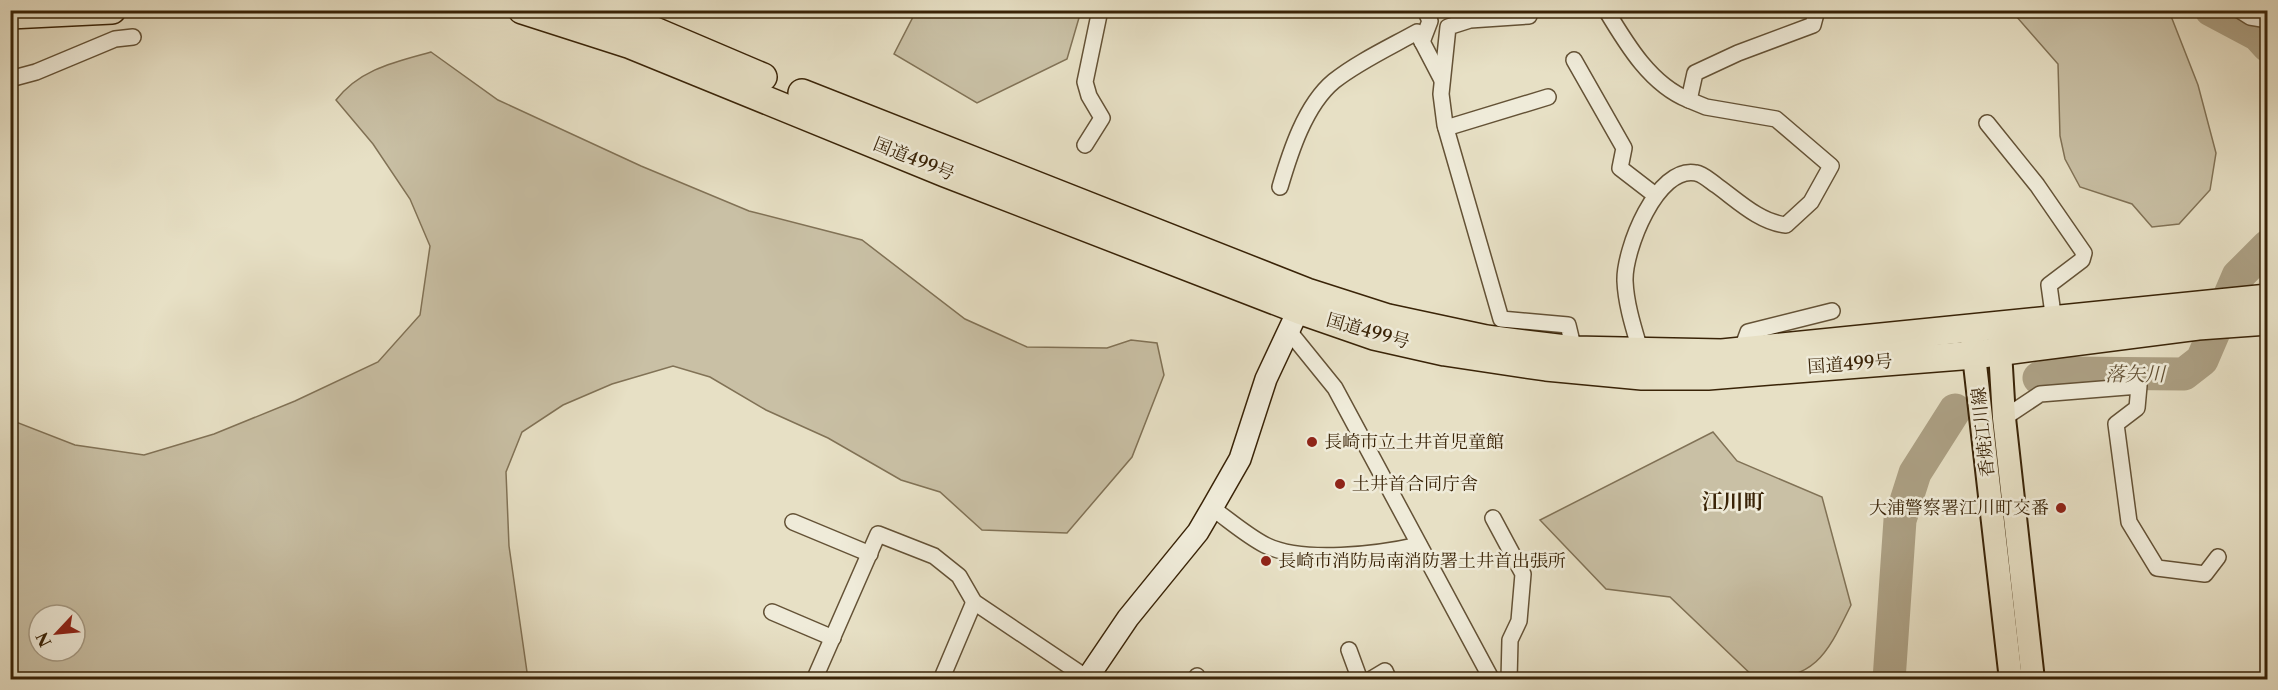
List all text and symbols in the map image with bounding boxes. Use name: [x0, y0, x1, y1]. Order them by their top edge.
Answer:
street label: 国道499号: [870, 133, 958, 185]
street label: 国道499号: [1324, 309, 1412, 353]
street label: 国道499号: [1807, 350, 1893, 378]
water label: 落矢川: [2105, 362, 2167, 386]
street label: 香焼江川線: [1967, 386, 1999, 478]
place label: 長崎市立土井首児童館: [1324, 431, 1504, 453]
marker: 長崎市立土井首児童館: [1305, 435, 1319, 449]
place label: 土井首合同庁舎: [1352, 473, 1478, 495]
marker: 土井首合同庁舎: [1333, 477, 1347, 491]
district label: 江川町: [1702, 489, 1765, 514]
place label: 大浦警察署江川町交番: [1869, 497, 2049, 519]
marker: 大浦警察署江川町交番: [2054, 501, 2068, 515]
place label: 長崎市消防局南消防署土井首出張所: [1278, 550, 1566, 572]
marker: 長崎市消防局南消防署土井首出張所: [1259, 554, 1273, 568]
north arrow: [27, 603, 87, 663]
text: N: [31, 629, 56, 650]

